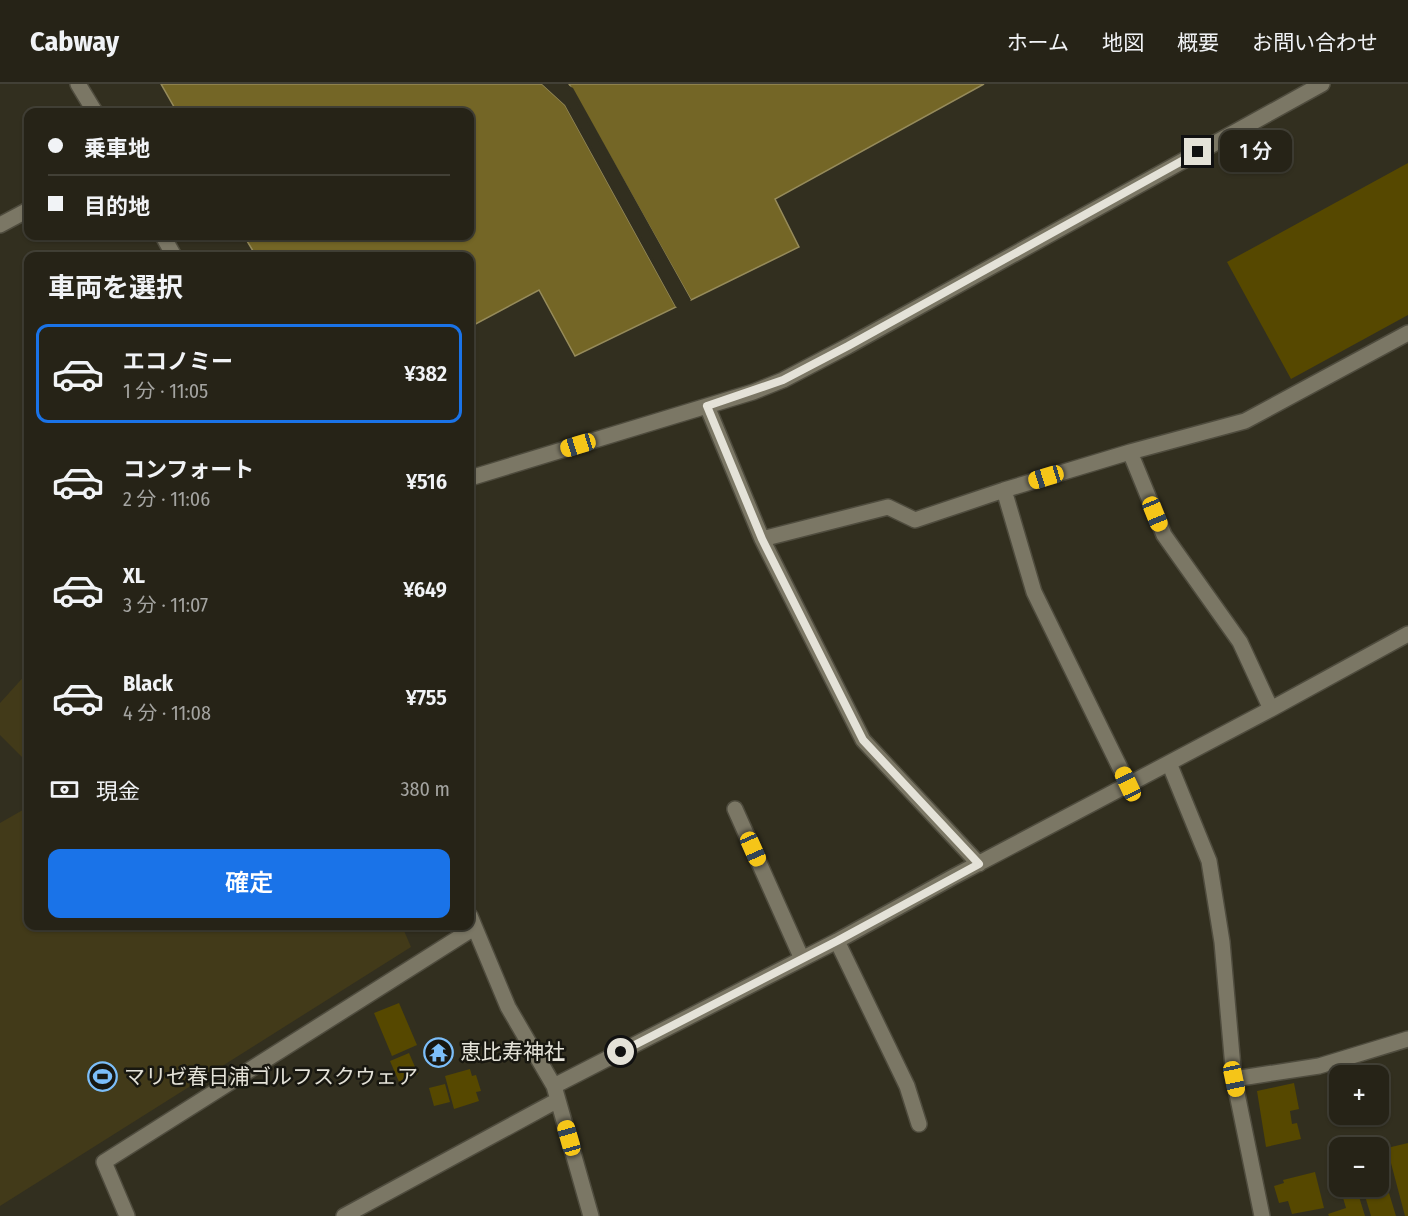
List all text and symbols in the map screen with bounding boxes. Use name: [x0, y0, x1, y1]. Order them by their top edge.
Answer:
text: Cabway: [30, 25, 119, 58]
text: ホーム: [1007, 30, 1069, 56]
text: 地図: [1102, 30, 1144, 56]
text: 概要: [1177, 30, 1219, 56]
text: お問い合わせ: [1252, 30, 1378, 56]
callout: 1 分: [1219, 131, 1291, 173]
text: 乗車地: [84, 135, 150, 162]
route end: [1184, 138, 1211, 165]
text: 1 分: [1240, 139, 1272, 163]
text: 目的地: [84, 193, 150, 220]
text: 車両を選択: [48, 272, 183, 304]
icon: car: [51, 347, 105, 401]
text: エコノミー: [123, 348, 233, 375]
text: ¥382: [404, 360, 447, 387]
text: 1 分 · 11:05: [123, 379, 208, 403]
car: [558, 431, 598, 459]
icon: car: [51, 455, 105, 509]
text: コンフォート: [123, 456, 254, 483]
car: [1026, 463, 1066, 491]
text: ¥516: [406, 468, 447, 495]
text: 2 分 · 11:06: [123, 487, 210, 511]
car: [1140, 494, 1170, 534]
text: XL: [123, 562, 145, 589]
icon: car: [51, 563, 105, 617]
text: ¥649: [403, 576, 447, 603]
text: 3 分 · 11:07: [123, 593, 208, 617]
text: Black: [123, 670, 173, 697]
icon: car: [51, 671, 105, 725]
text: ¥755: [406, 684, 447, 711]
text: 4 分 · 11:08: [123, 701, 211, 725]
car: [1112, 764, 1144, 804]
icon: cash: [48, 773, 81, 806]
text: 380 m: [400, 777, 450, 801]
text: 現金: [96, 778, 140, 805]
car: [737, 829, 769, 869]
button: 確定: [48, 849, 450, 918]
temple icon: 恵比寿神社: [423, 1036, 455, 1068]
route start: [607, 1038, 634, 1065]
place label: 恵比寿神社: [460, 1039, 565, 1065]
car: [1221, 1060, 1247, 1098]
sports icon: マリゼ春日浦ゴルフスクウェア: [87, 1061, 119, 1093]
place label: マリゼ春日浦ゴルフスクウェア: [124, 1064, 418, 1090]
map controls: [1329, 1065, 1389, 1197]
button: +: [1329, 1065, 1389, 1125]
car: [555, 1118, 583, 1158]
button: −: [1329, 1137, 1389, 1197]

